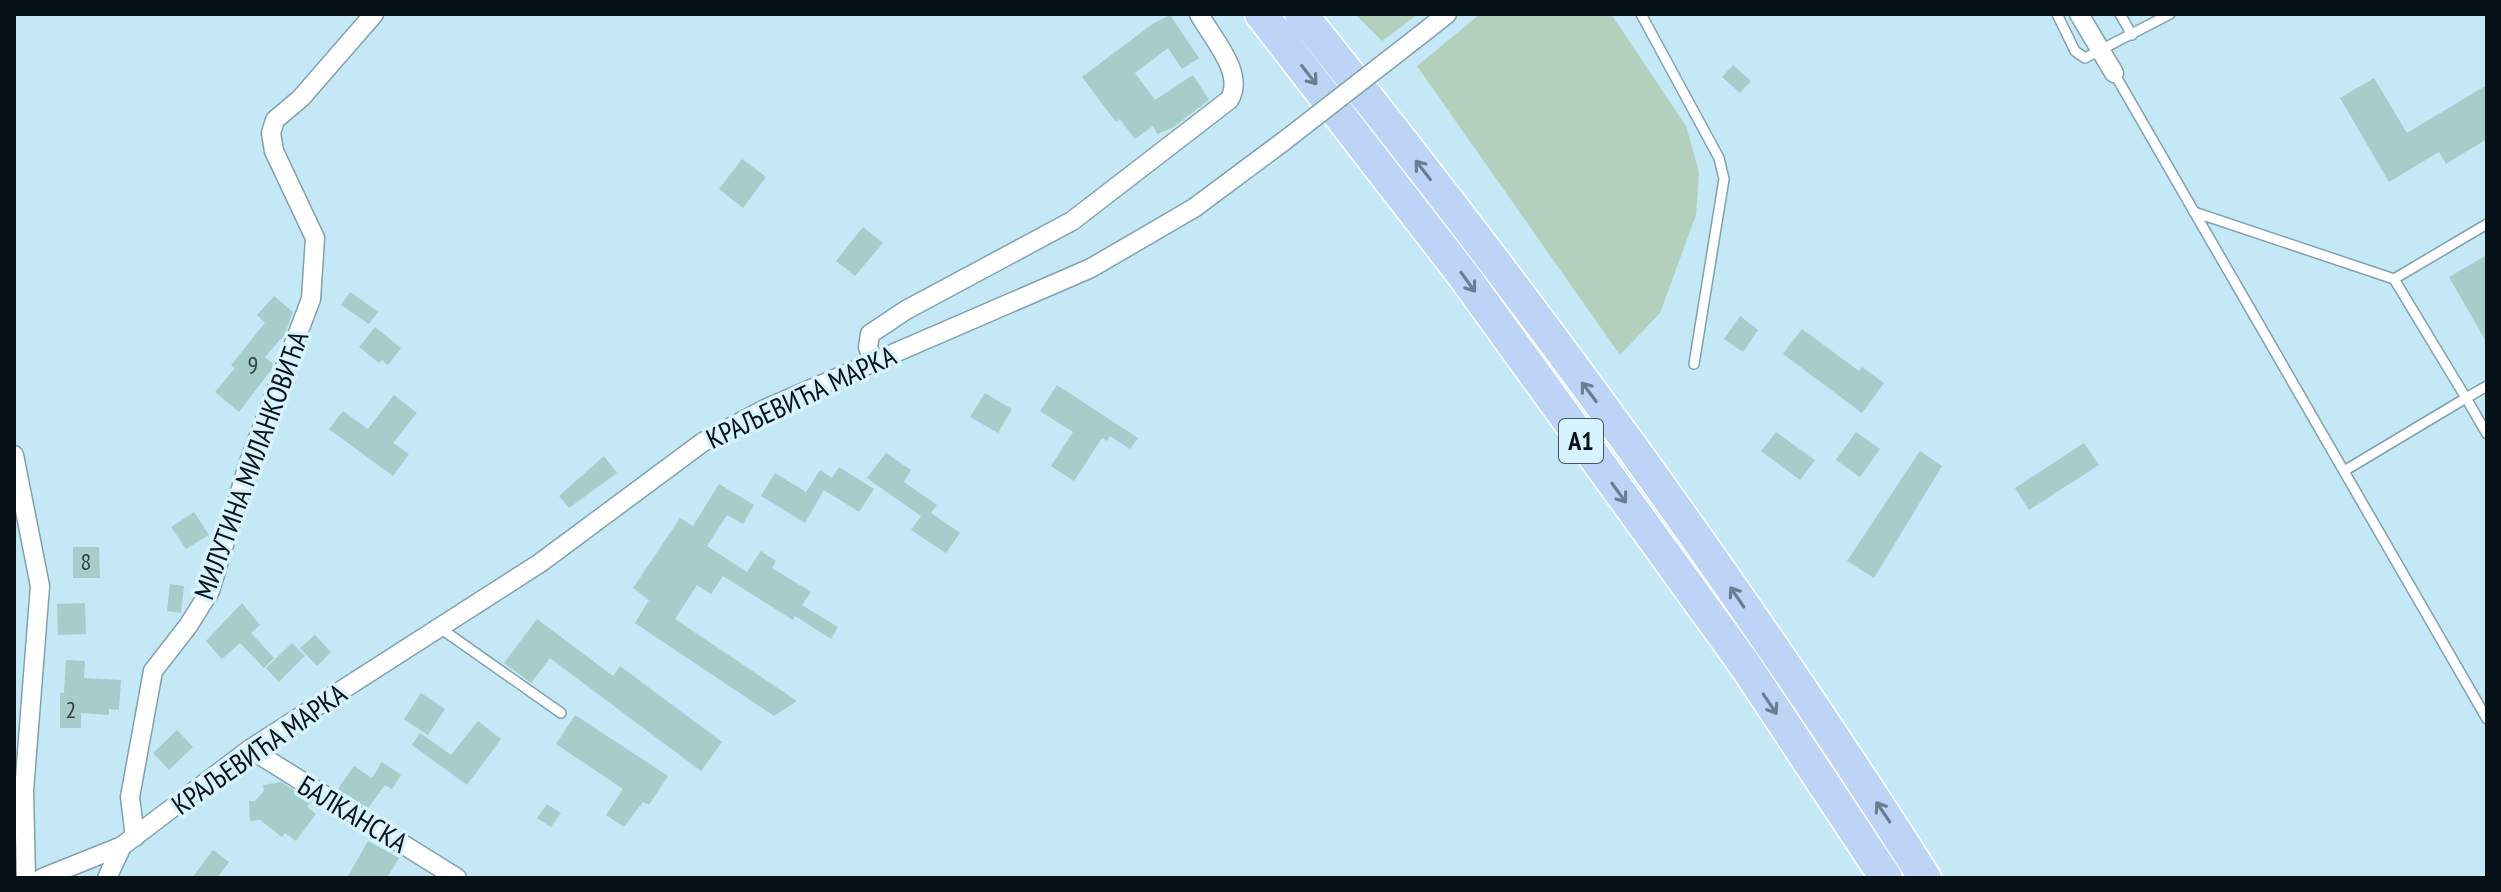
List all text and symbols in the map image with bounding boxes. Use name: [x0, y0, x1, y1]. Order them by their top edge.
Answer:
one-way arrow: [1301, 64, 1318, 85]
one-way arrow: [1414, 160, 1431, 182]
one-way arrow: [1459, 270, 1476, 292]
street label: МИЛУТИНА МИЛАНКОВИЋА: [185, 325, 317, 604]
street label: КРАЉЕВИЋА МАРКА: [700, 336, 902, 457]
house number: 9: [248, 349, 258, 380]
one-way arrow: [1580, 382, 1597, 403]
road number: A1: [1559, 419, 1603, 463]
one-way arrow: [1610, 482, 1627, 503]
house number: 8: [81, 546, 91, 577]
one-way arrow: [1729, 586, 1745, 609]
street label: КРАЉЕВИЋА МАРКА: [164, 674, 354, 823]
one-way arrow: [1762, 693, 1779, 715]
house number: 2: [66, 694, 76, 725]
street label: БАЛКАНСКА: [292, 766, 416, 861]
one-way arrow: [1875, 802, 1891, 824]

